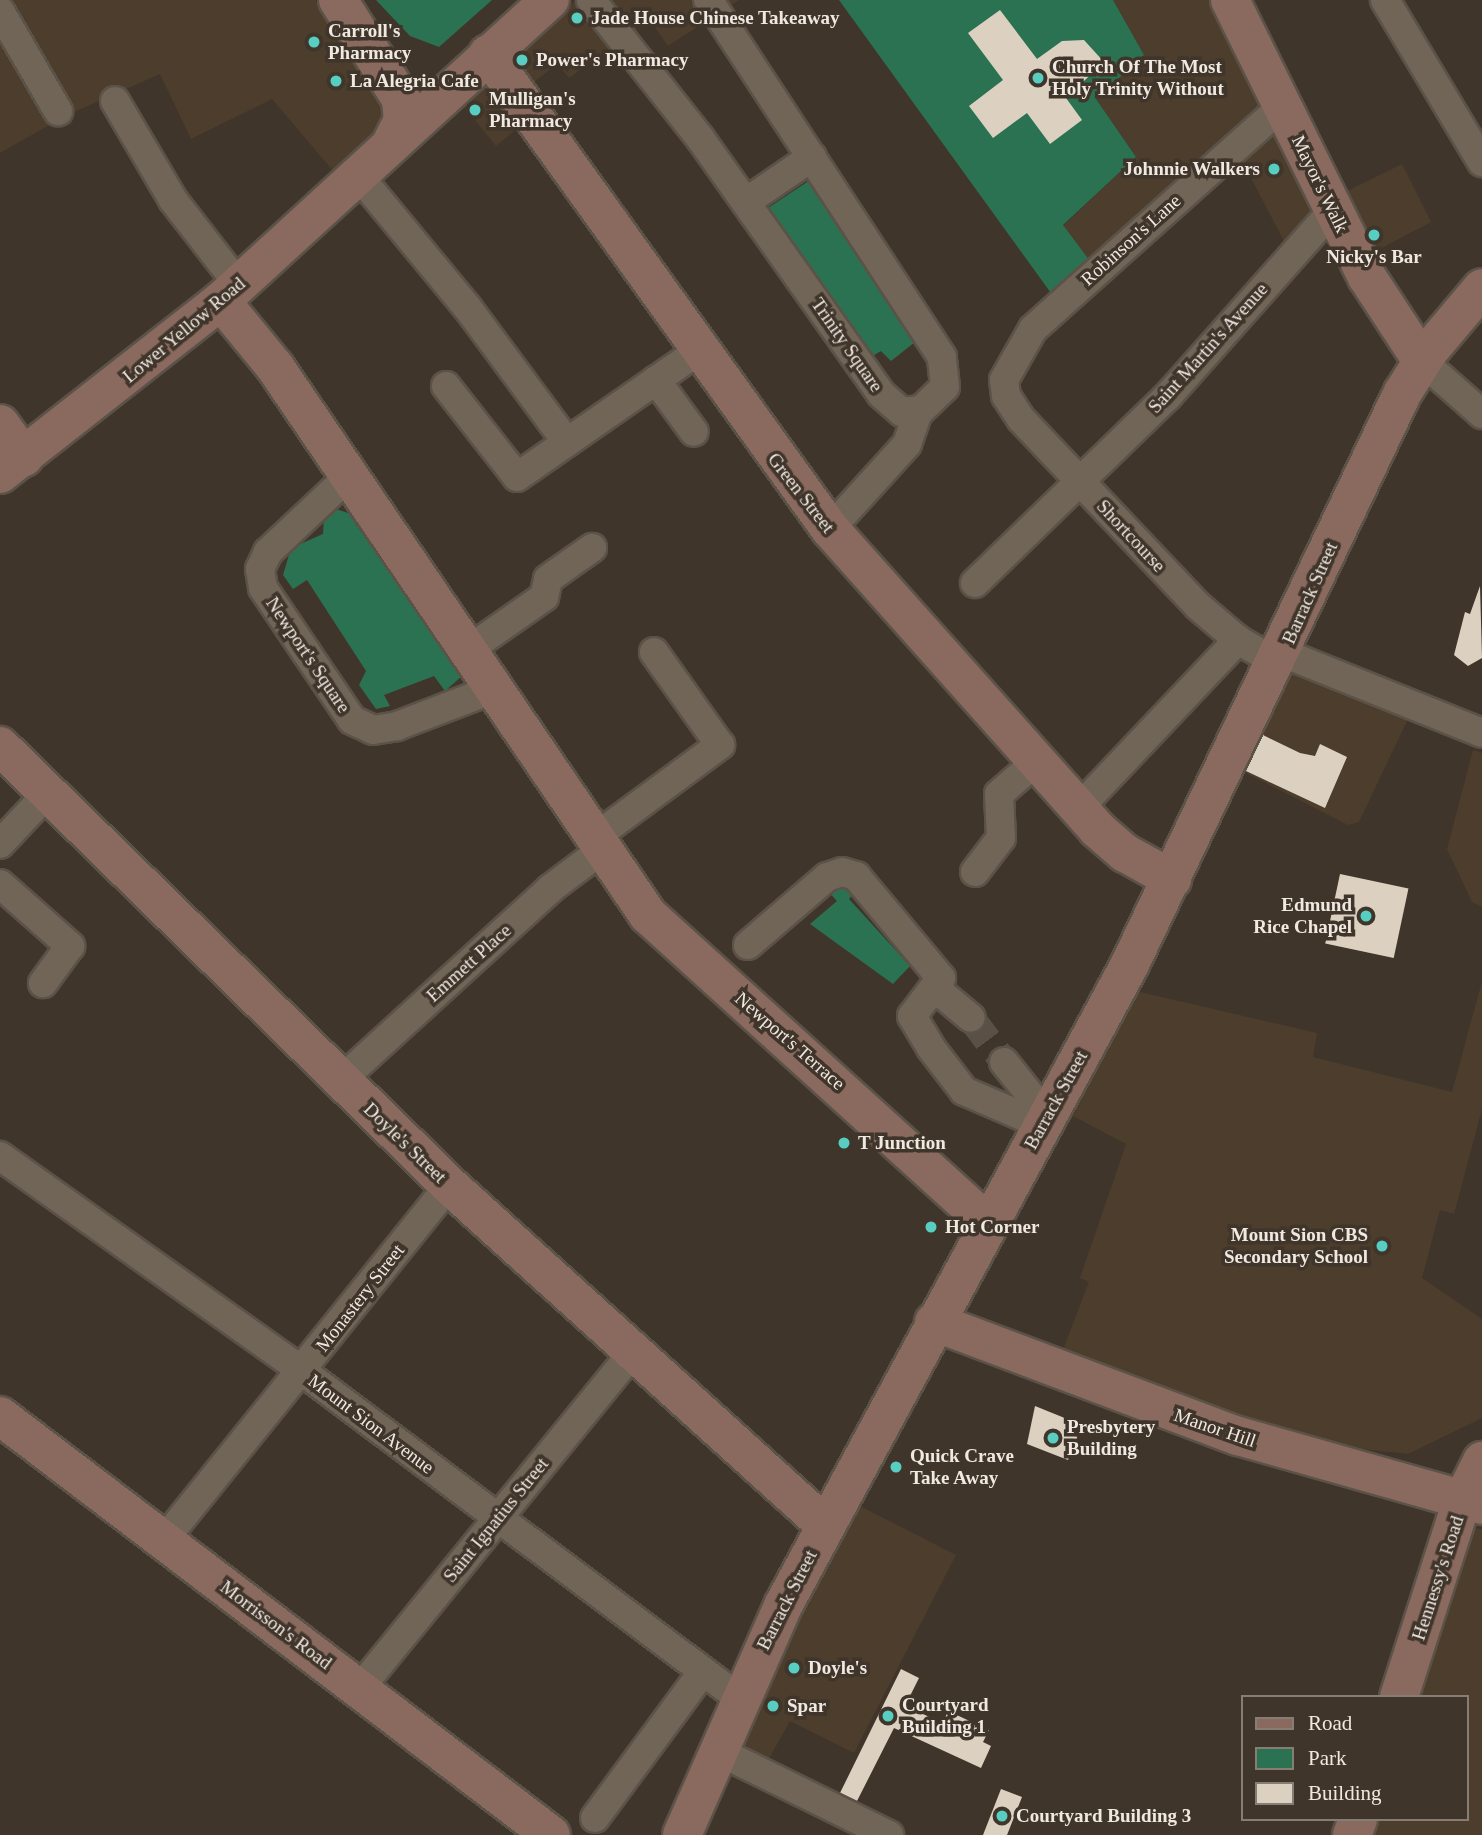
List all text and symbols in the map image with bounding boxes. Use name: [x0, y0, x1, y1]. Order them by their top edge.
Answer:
place label: Jade House Chinese Takeaway: [591, 7, 840, 29]
marker: Jade House Chinese Takeaway: [569, 10, 585, 26]
place label: Carroll's Pharmacy: [328, 20, 411, 64]
marker: Carroll's Pharmacy: [306, 34, 322, 50]
place label: Power's Pharmacy: [536, 49, 688, 71]
marker: Power's Pharmacy: [514, 52, 530, 68]
place label: Church Of The Most Holy Trinity Without: [1052, 56, 1224, 100]
place label: La Alegria Cafe: [350, 70, 480, 92]
marker: Church Of The Most Holy Trinity Without: [1030, 70, 1046, 86]
marker: La Alegria Cafe: [328, 73, 344, 89]
place label: Mulligan's Pharmacy: [489, 88, 576, 132]
marker: Mulligan's Pharmacy: [467, 102, 483, 118]
street label: Mayor's Walk: [1287, 131, 1353, 237]
place label: Johnnie Walkers: [1123, 158, 1260, 180]
marker: Johnnie Walkers: [1266, 161, 1282, 177]
street label: Robinson's Lane: [1076, 189, 1186, 291]
marker: Nicky's Bar: [1366, 227, 1382, 243]
place label: Nicky's Bar: [1326, 246, 1422, 268]
street label: Lower Yellow Road: [118, 272, 250, 388]
street label: Saint Martin's Avenue: [1143, 278, 1273, 418]
street label: Trinity Square: [806, 294, 888, 396]
street label: Green Street: [763, 448, 839, 538]
street label: Shortcourse: [1092, 495, 1170, 577]
street label: Barrack Street: [1277, 538, 1343, 648]
street label: Newport's Square: [261, 593, 355, 717]
place label: Edmund Rice Chapel: [1253, 894, 1352, 938]
marker: Edmund Rice Chapel: [1358, 908, 1374, 924]
street label: Emmett Place: [422, 919, 516, 1007]
street label: Newport's Terrace: [730, 987, 850, 1095]
street label: Barrack Street: [1020, 1047, 1092, 1153]
street label: Doyle's Street: [359, 1098, 451, 1188]
place label: T Junction: [858, 1132, 946, 1154]
marker: T Junction: [836, 1135, 852, 1151]
place label: Hot Corner: [945, 1216, 1039, 1238]
marker: Hot Corner: [923, 1219, 939, 1235]
place label: Mount Sion CBS Secondary School: [1224, 1224, 1368, 1268]
marker: Mount Sion CBS Secondary School: [1374, 1238, 1390, 1254]
street label: Monastery Street: [311, 1240, 409, 1356]
street label: Mount Sion Avenue: [303, 1369, 439, 1479]
street label: Manor Hill: [1171, 1403, 1259, 1453]
place label: Presbytery Building: [1067, 1416, 1155, 1460]
marker: Presbytery Building: [1045, 1430, 1061, 1446]
place label: Quick Crave Take Away: [910, 1445, 1014, 1489]
street label: Saint Ignatius Street: [439, 1453, 553, 1587]
marker: Quick Crave Take Away: [888, 1459, 904, 1475]
street label: Hennessy's Road: [1407, 1513, 1469, 1643]
street label: Barrack Street: [752, 1546, 822, 1654]
street label: Morrisson's Road: [216, 1576, 336, 1674]
place label: Doyle's: [808, 1657, 867, 1679]
marker: Doyle's: [786, 1660, 802, 1676]
place label: Courtyard Building 1: [902, 1694, 989, 1738]
place label: Spar: [787, 1695, 826, 1717]
legend: [1240, 1695, 1468, 1821]
marker: Spar: [765, 1698, 781, 1714]
marker: Courtyard Building 1: [880, 1708, 896, 1724]
text: Road: [1308, 1711, 1352, 1735]
text: Park: [1308, 1746, 1347, 1770]
text: Building: [1308, 1781, 1382, 1805]
place label: Courtyard Building 3: [1016, 1805, 1191, 1827]
marker: Courtyard Building 3: [994, 1808, 1010, 1824]

